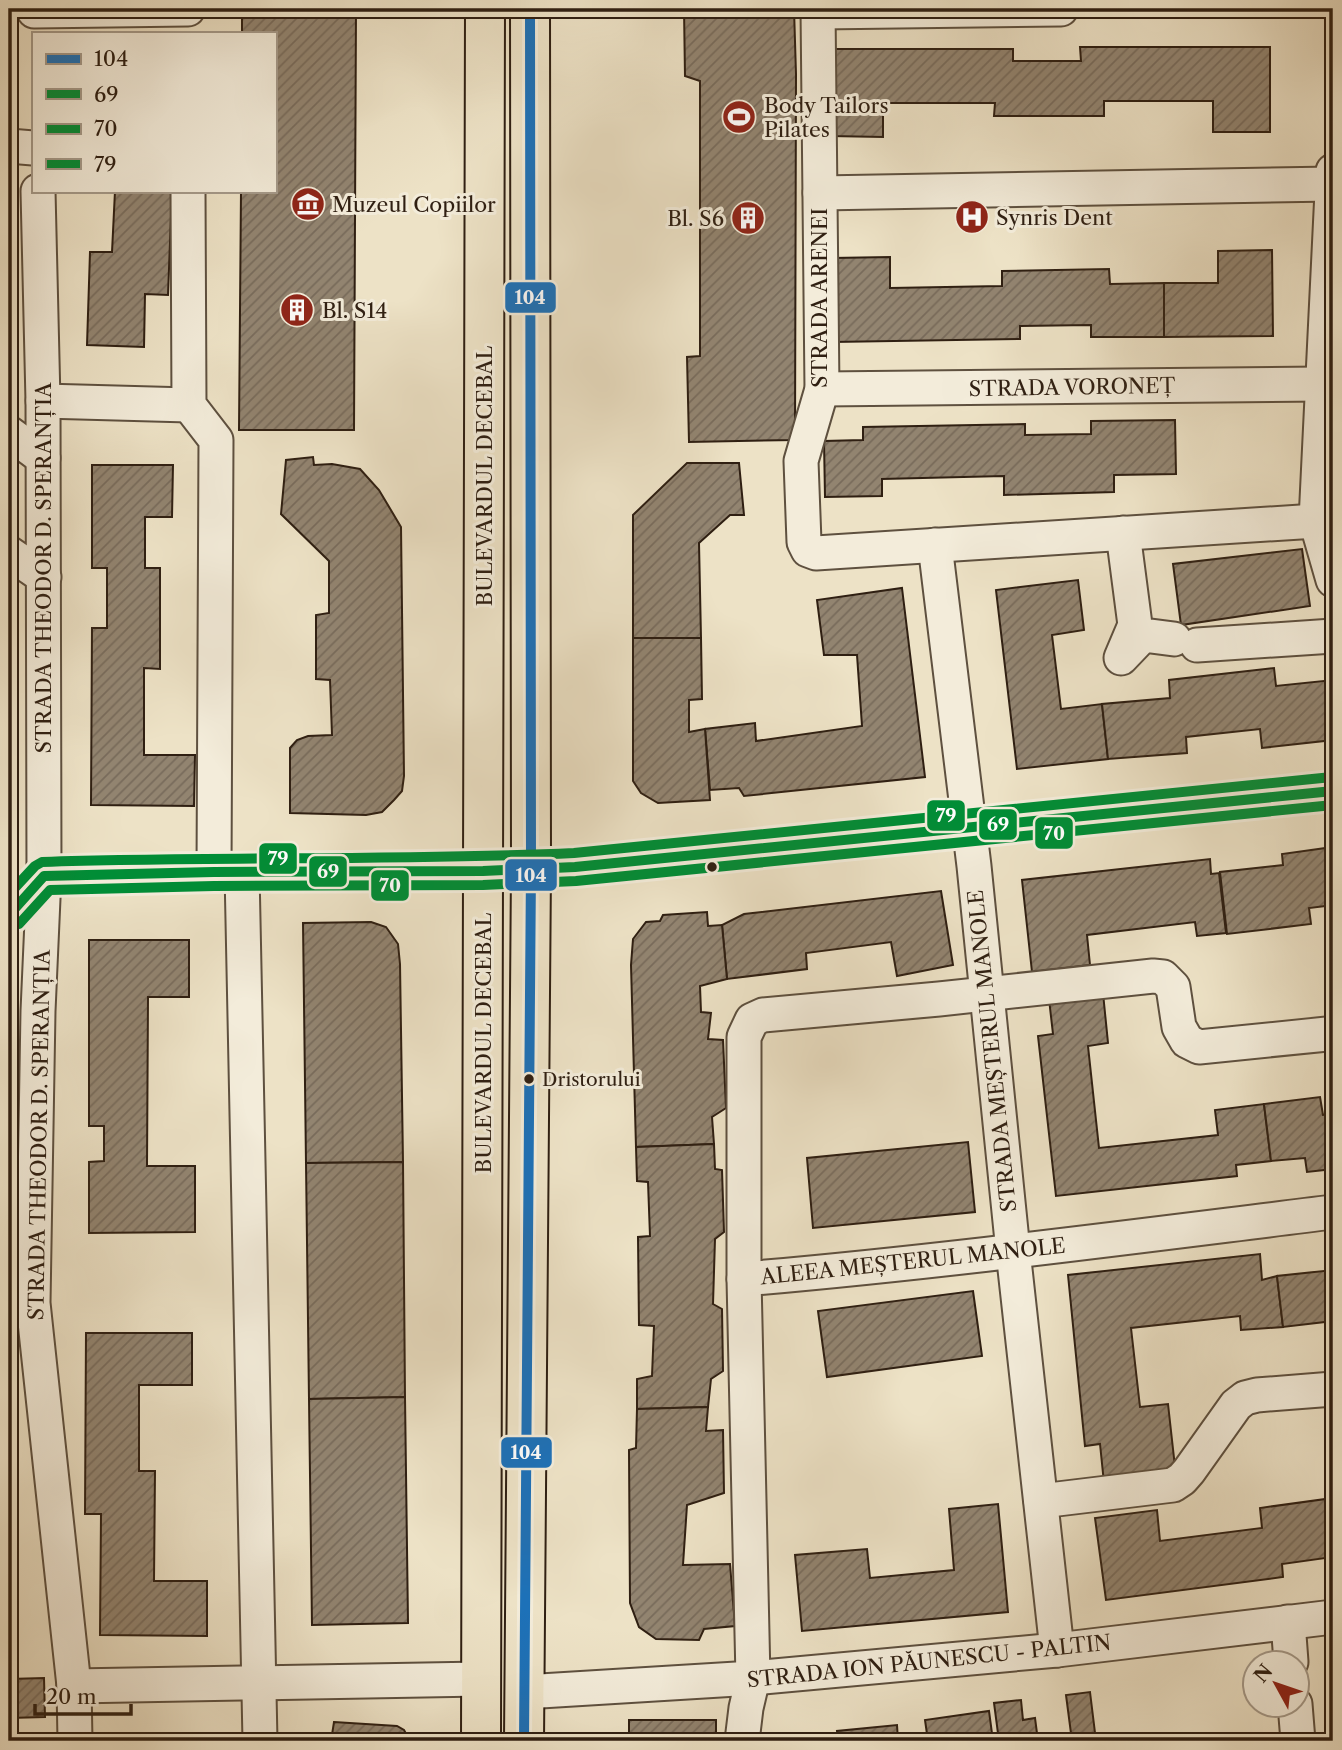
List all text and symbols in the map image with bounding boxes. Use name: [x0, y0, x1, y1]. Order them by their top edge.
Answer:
legend: [32, 32, 276, 192]
text: 104: [94, 46, 128, 71]
text: 69: [94, 82, 119, 107]
place label: Body Tailors Pilates: [764, 93, 889, 142]
sports icon: Body Tailors Pilates: [720, 98, 758, 136]
text: 70: [94, 116, 118, 141]
text: 79: [94, 152, 117, 177]
museum icon: Muzeul Copiilor: [289, 185, 327, 223]
place label: Muzeul Copiilor: [332, 192, 496, 217]
hospital icon: Synris Dent: [953, 198, 991, 236]
building icon: Bl. S6: [729, 199, 767, 237]
place label: Synris Dent: [996, 205, 1113, 230]
place label: Bl. S6: [667, 206, 724, 231]
street label: STRADA ARENEI: [807, 208, 832, 388]
line badge: 104: [504, 281, 557, 314]
text: 104: [514, 286, 546, 309]
building icon: Bl. S14: [278, 291, 316, 329]
place label: Bl. S14: [322, 298, 387, 323]
street label: BULEVARDUL DECEBAL: [472, 345, 497, 606]
street label: STRADA VORONEȚ: [968, 373, 1176, 402]
street label: STRADA THEODOR D. SPERANȚIA: [31, 382, 57, 754]
line badge: 79: [926, 799, 966, 832]
text: 79: [935, 804, 957, 827]
line badge: 69: [978, 808, 1018, 841]
text: 69: [987, 813, 1009, 836]
line badge: 70: [1034, 816, 1074, 850]
text: 70: [1043, 822, 1065, 845]
line badge: 79: [258, 842, 298, 875]
text: 79: [267, 847, 289, 870]
line badge: 69: [308, 855, 348, 888]
line badge: 104: [504, 858, 558, 892]
text: 69: [317, 860, 339, 883]
unlabelled marker: [705, 860, 719, 874]
text: 104: [515, 864, 547, 887]
line badge: 70: [370, 869, 410, 902]
text: 70: [379, 874, 401, 897]
street label: STRADA MEȘTERUL MANOLE: [963, 889, 1021, 1213]
street label: BULEVARDUL DECEBAL: [471, 912, 496, 1173]
street label: STRADA THEODOR D. SPERANȚIA: [23, 949, 56, 1321]
place label: Dristorului: [542, 1068, 641, 1091]
marker: Dristorului: [522, 1072, 536, 1086]
street label: ALEEA MEȘTERUL MANOLE: [758, 1233, 1067, 1290]
line badge: 104: [500, 1436, 553, 1469]
text: 104: [510, 1441, 542, 1464]
street label: STRADA ION PĂUNESCU - PALTIN: [746, 1629, 1112, 1693]
north arrow: [1240, 1648, 1310, 1718]
text: N: [1249, 1660, 1277, 1687]
scale bar: [35, 1673, 131, 1717]
text: 20 m: [46, 1684, 97, 1709]

